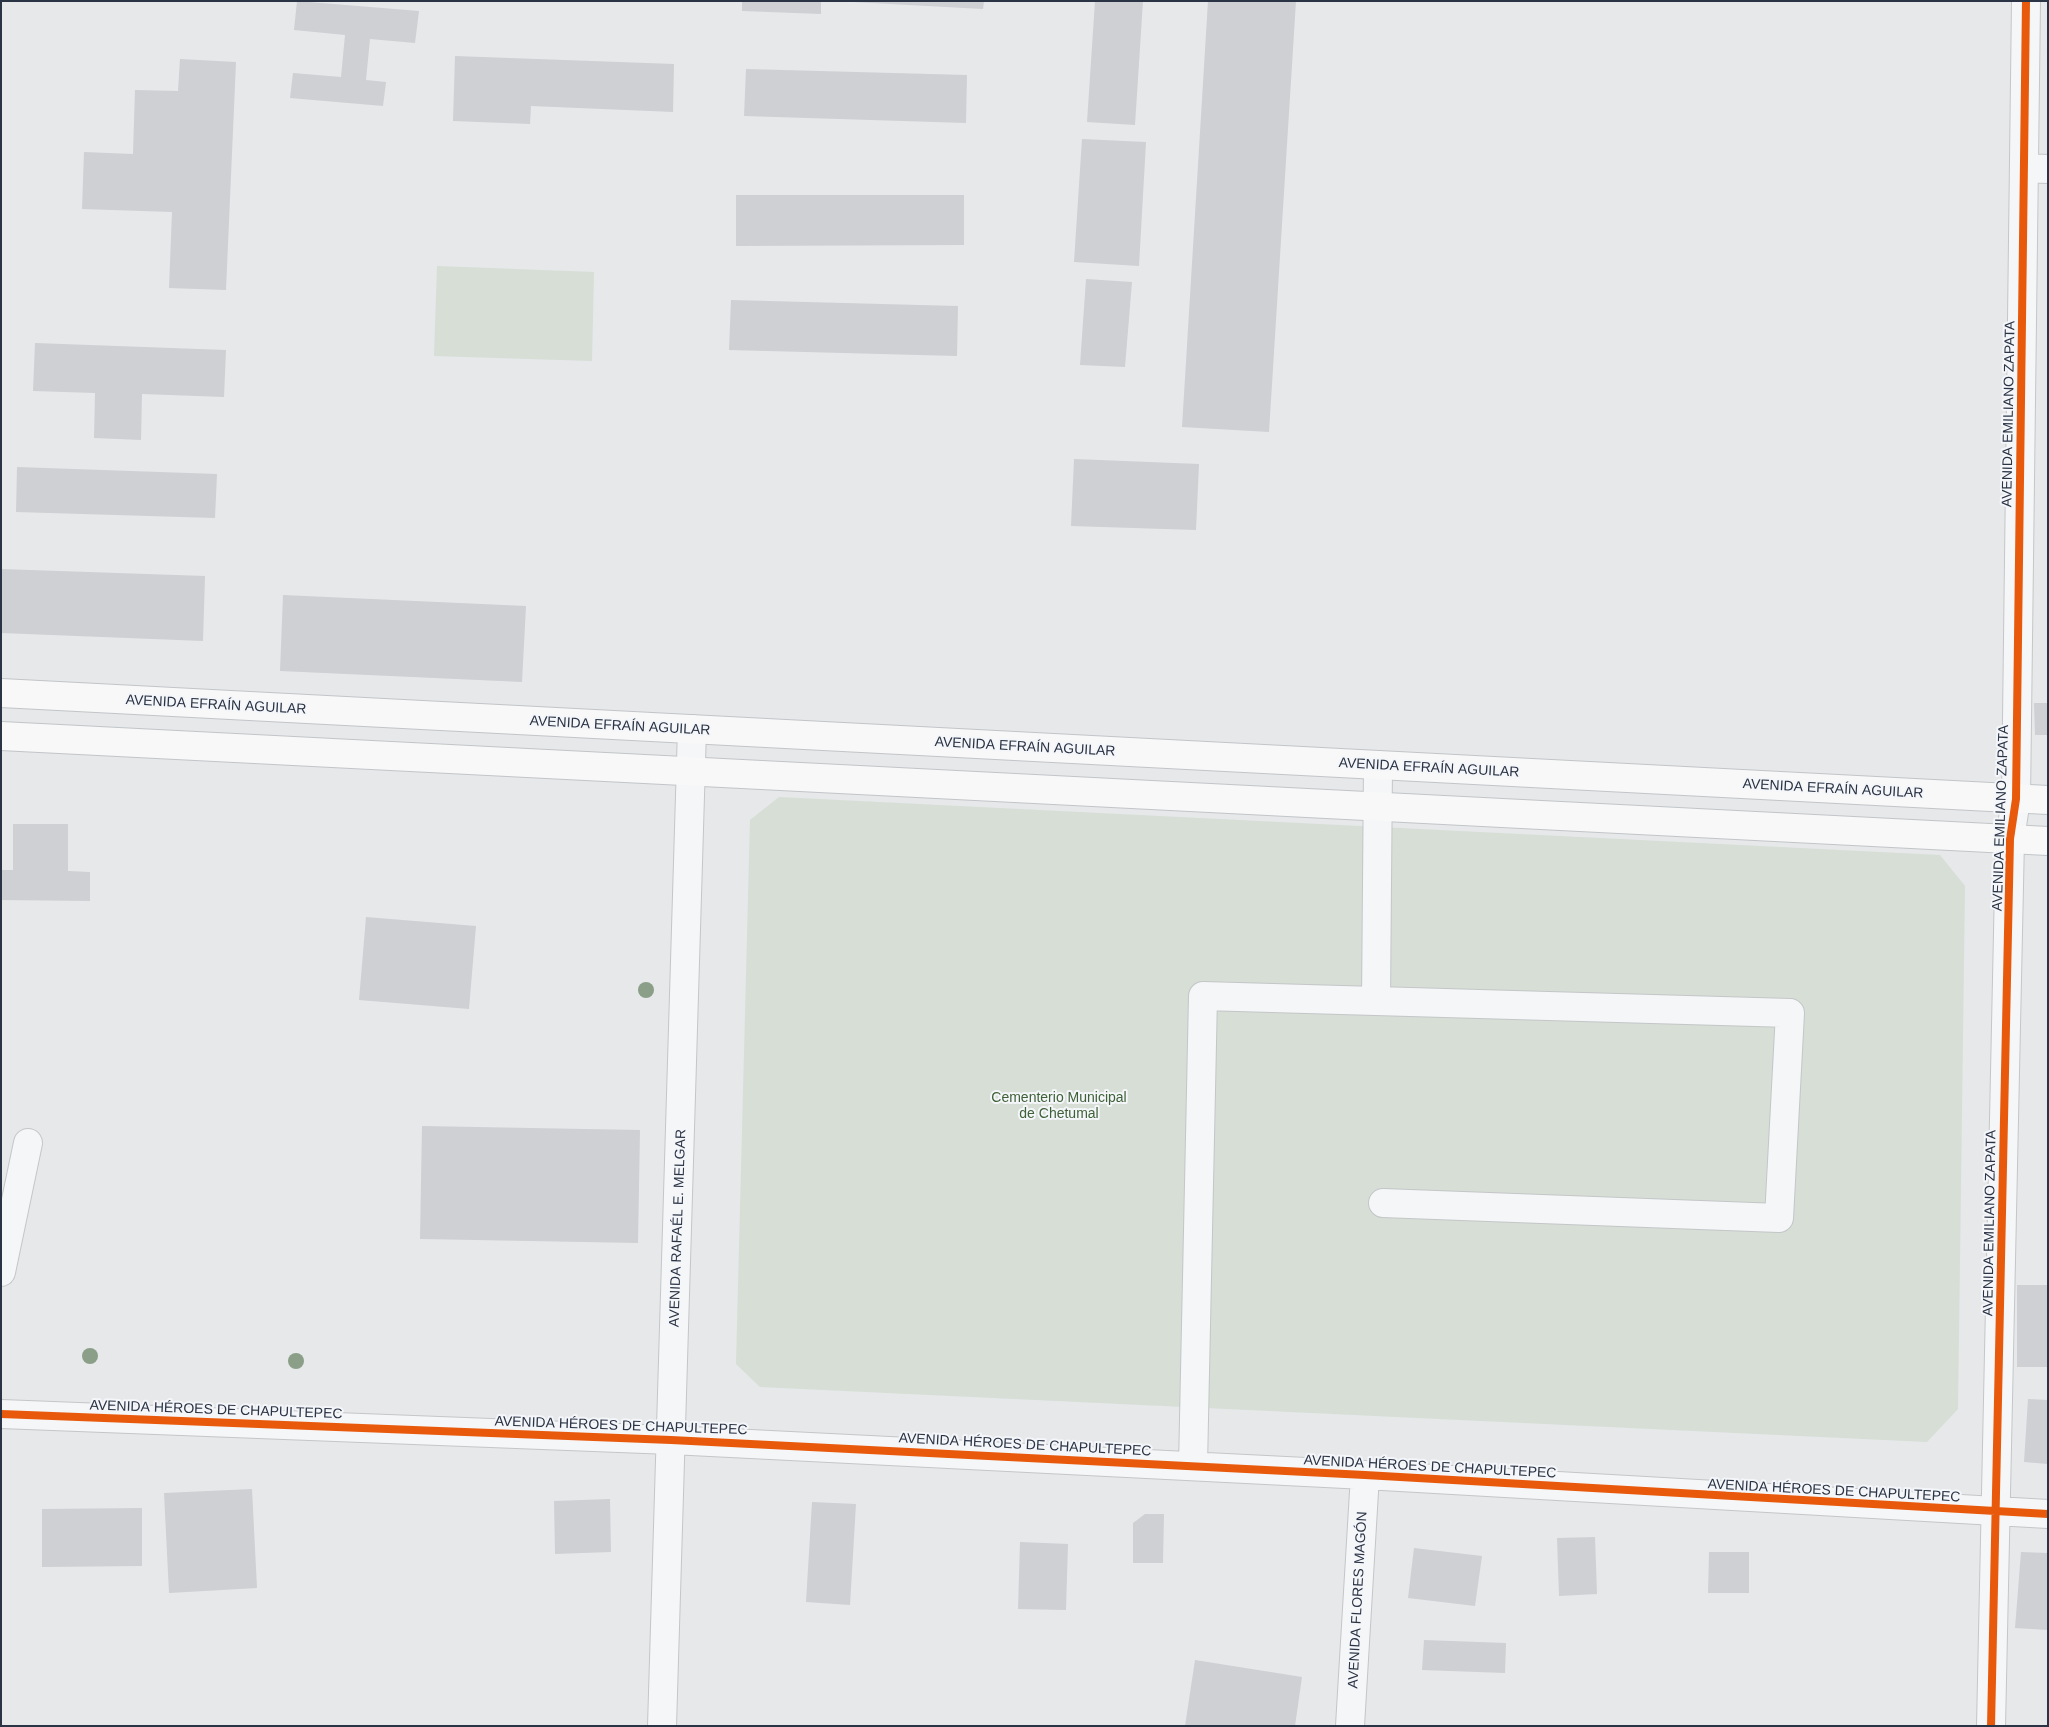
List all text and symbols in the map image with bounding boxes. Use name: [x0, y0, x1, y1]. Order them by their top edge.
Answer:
street label: AVENIDA EMILIANO ZAPATA: [1999, 321, 2019, 507]
street label: AVENIDA EFRAÍN AGUILAR: [125, 692, 307, 718]
street label: AVENIDA EFRAÍN AGUILAR: [529, 713, 711, 739]
street label: AVENIDA EMILIANO ZAPATA: [1989, 725, 2013, 911]
street label: AVENIDA EFRAÍN AGUILAR: [934, 734, 1116, 760]
street label: AVENIDA EFRAÍN AGUILAR: [1338, 755, 1520, 781]
street label: AVENIDA EFRAÍN AGUILAR: [1742, 776, 1924, 802]
park label: Cementerio Municipal de Chetumal: [991, 1090, 1127, 1122]
street label: AVENIDA RAFAÉL E. MELGAR: [666, 1129, 690, 1327]
street label: AVENIDA EMILIANO ZAPATA: [1980, 1130, 2000, 1316]
street label: AVENIDA HÉROES DE CHAPULTEPEC: [89, 1397, 343, 1423]
street label: AVENIDA HÉROES DE CHAPULTEPEC: [494, 1413, 748, 1439]
street label: AVENIDA HÉROES DE CHAPULTEPEC: [898, 1430, 1152, 1460]
street label: AVENIDA HÉROES DE CHAPULTEPEC: [1303, 1452, 1557, 1482]
street label: AVENIDA HÉROES DE CHAPULTEPEC: [1707, 1476, 1961, 1506]
street label: AVENIDA FLORES MAGÓN: [1345, 1511, 1371, 1689]

